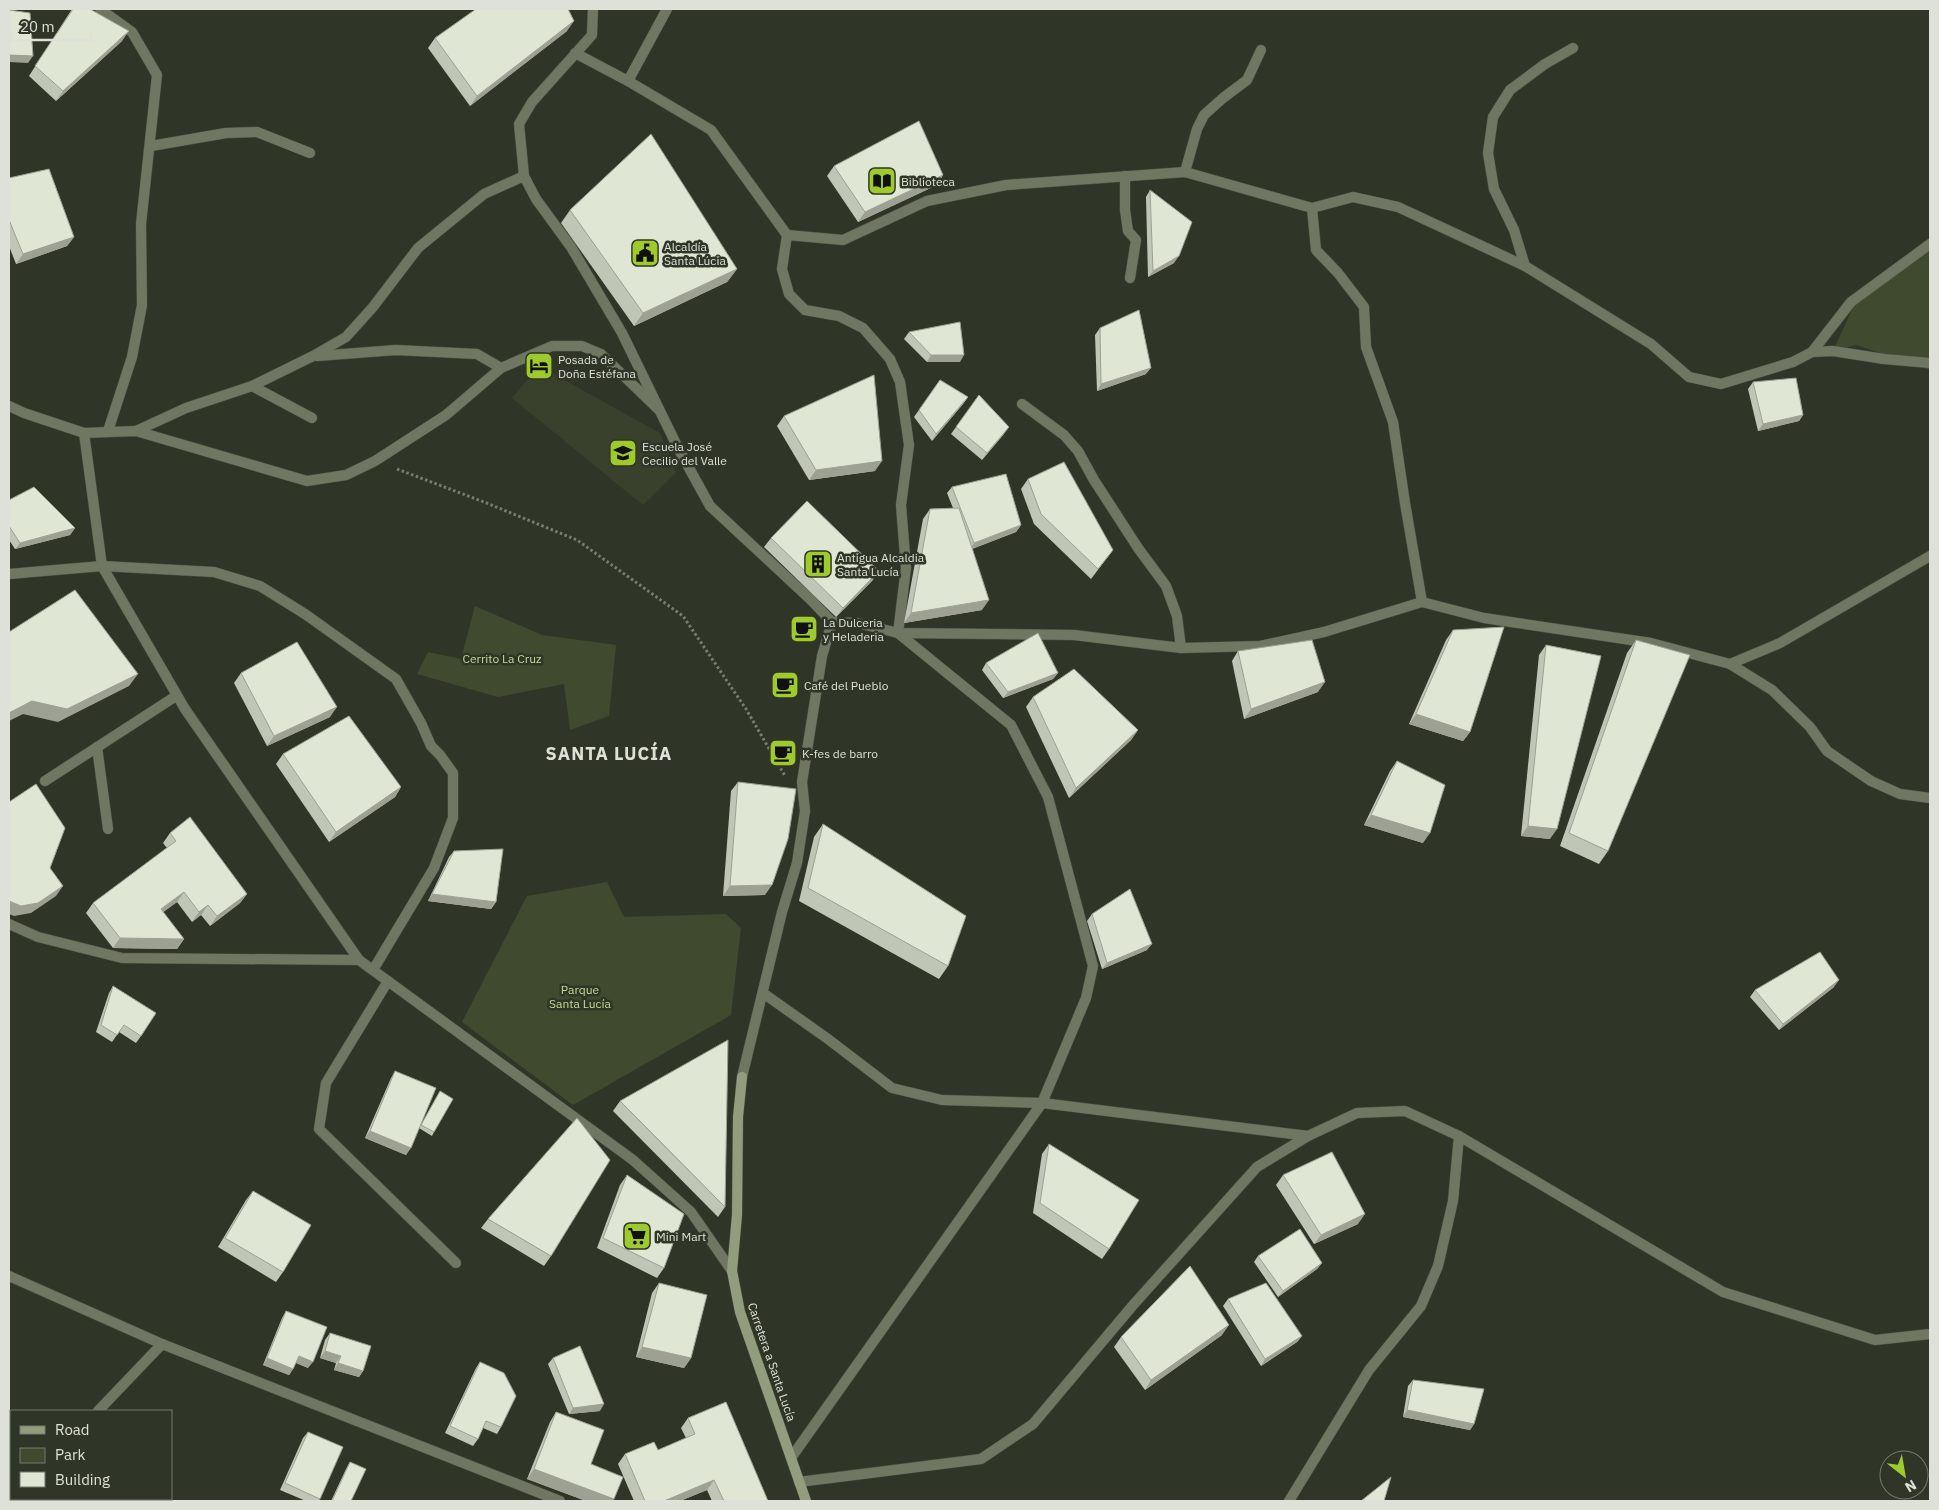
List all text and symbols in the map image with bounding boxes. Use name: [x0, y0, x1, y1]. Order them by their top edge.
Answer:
scale bar: [12, 10, 91, 42]
text: 20 m: [20, 17, 55, 36]
library icon: Biblioteca: [867, 166, 897, 196]
place label: Biblioteca: [901, 174, 956, 189]
public building icon: Alcaldía Santa Lúcia: [630, 238, 660, 268]
place label: Alcaldía Santa Lúcia: [664, 239, 726, 268]
hotel icon: Posada de Doña Estéfana: [524, 351, 554, 381]
place label: Posada de Doña Estéfana: [558, 352, 636, 381]
school or university icon: Escuela José Cecilio del Valle: [608, 438, 638, 468]
place label: Escuela José Cecilio del Valle: [642, 439, 727, 468]
building icon: Antigua Alcaldia Santa Lucía: [803, 549, 833, 579]
place label: Antigua Alcaldia Santa Lucía: [837, 550, 925, 579]
cafe icon: La Dulceria y Heladeria: [789, 614, 819, 644]
place label: La Dulceria y Heladeria: [823, 615, 885, 644]
park label: Cerrito La Cruz: [462, 651, 542, 666]
cafe icon: Café del Pueblo: [770, 670, 800, 700]
place label: Café del Pueblo: [804, 678, 889, 693]
cafe icon: K-fes de barro: [768, 738, 798, 768]
district label: SANTA LUCÍA: [546, 741, 672, 765]
place label: K-fes de barro: [802, 746, 878, 761]
park label: Parque Santa Lucía: [549, 982, 611, 1011]
supermarket icon: Mini Mart: [622, 1221, 652, 1251]
place label: Mini Mart: [656, 1229, 706, 1244]
street label: Carretera a Santa Lucía: [745, 1301, 800, 1424]
legend: [10, 1410, 172, 1500]
text: Road: [55, 1420, 90, 1439]
text: Park: [55, 1445, 85, 1464]
north arrow: [1879, 1450, 1929, 1500]
text: Building: [55, 1470, 110, 1489]
text: N: [1902, 1476, 1920, 1496]

